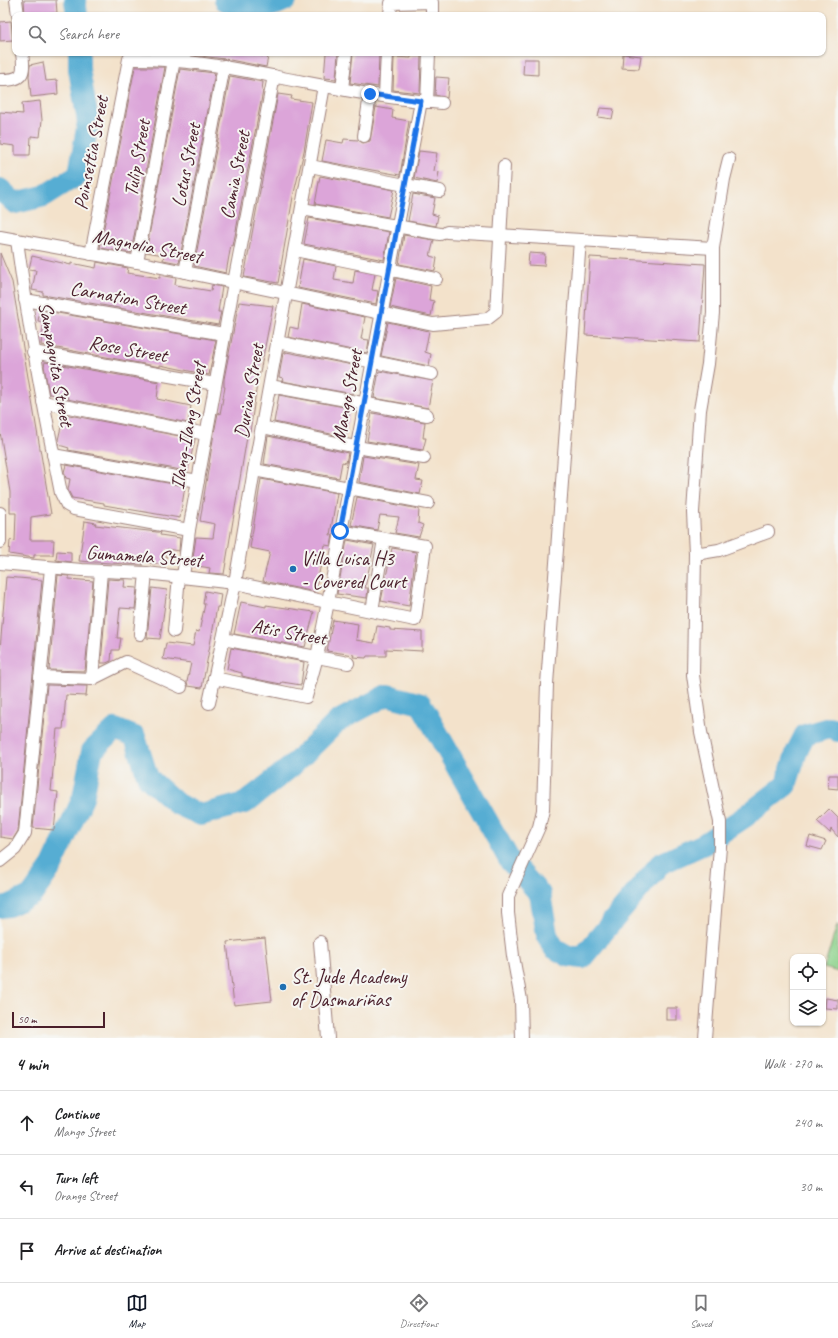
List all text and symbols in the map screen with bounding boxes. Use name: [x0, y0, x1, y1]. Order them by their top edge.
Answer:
search box: [12, 12, 826, 56]
icon: search: [26, 23, 48, 45]
text: Search here: [58, 25, 119, 44]
route end: [361, 85, 379, 103]
street label: Poinsettia Street: [68, 92, 115, 212]
street label: Tulip Street: [118, 115, 156, 198]
street label: Lotus Street: [166, 119, 207, 209]
street label: Camia Street: [214, 126, 256, 221]
street label: Magnolia Street: [90, 223, 207, 269]
street label: Carnation Street: [68, 276, 190, 321]
street label: Sampaguita Street: [33, 300, 80, 431]
street label: Rose Street: [87, 330, 171, 369]
street label: Durian Street: [228, 340, 270, 440]
street label: Mango Street: [326, 345, 369, 445]
street label: Ilang-Ilang Street: [165, 357, 212, 491]
route start: [331, 522, 349, 540]
street label: Gumamela Street: [85, 539, 206, 573]
place label: Villa Luisa H3 - Covered Court: [301, 546, 409, 594]
marker: Villa Luisa H3 - Covered Court: [288, 564, 298, 574]
street label: Atis Street: [250, 613, 331, 651]
map controls: [790, 954, 826, 1026]
button: locate: [790, 954, 826, 990]
place label: St. Jude Academy of Dasmariñas: [291, 964, 408, 1012]
marker: St. Jude Academy of Dasmariñas: [278, 982, 288, 992]
button: layers: [790, 990, 826, 1026]
scale bar: [12, 1010, 105, 1029]
text: 50 m: [18, 1012, 37, 1026]
text: 4 min: [16, 1054, 49, 1075]
text: Walk · 270 m: [763, 1056, 822, 1072]
text: Continue: [54, 1105, 99, 1124]
icon: ahead: [16, 1112, 38, 1134]
text: 240 m: [794, 1115, 822, 1131]
text: Mango Street: [54, 1124, 115, 1140]
text: Turn left: [54, 1169, 97, 1188]
icon: left: [16, 1176, 38, 1198]
text: 30 m: [800, 1179, 822, 1195]
text: Orange Street: [54, 1188, 117, 1204]
icon: arrive: [16, 1240, 38, 1262]
text: Arrive at destination: [54, 1241, 161, 1260]
tab: Map: [126, 1292, 148, 1330]
tab: Directions: [400, 1292, 438, 1330]
tab: Saved: [690, 1292, 712, 1330]

